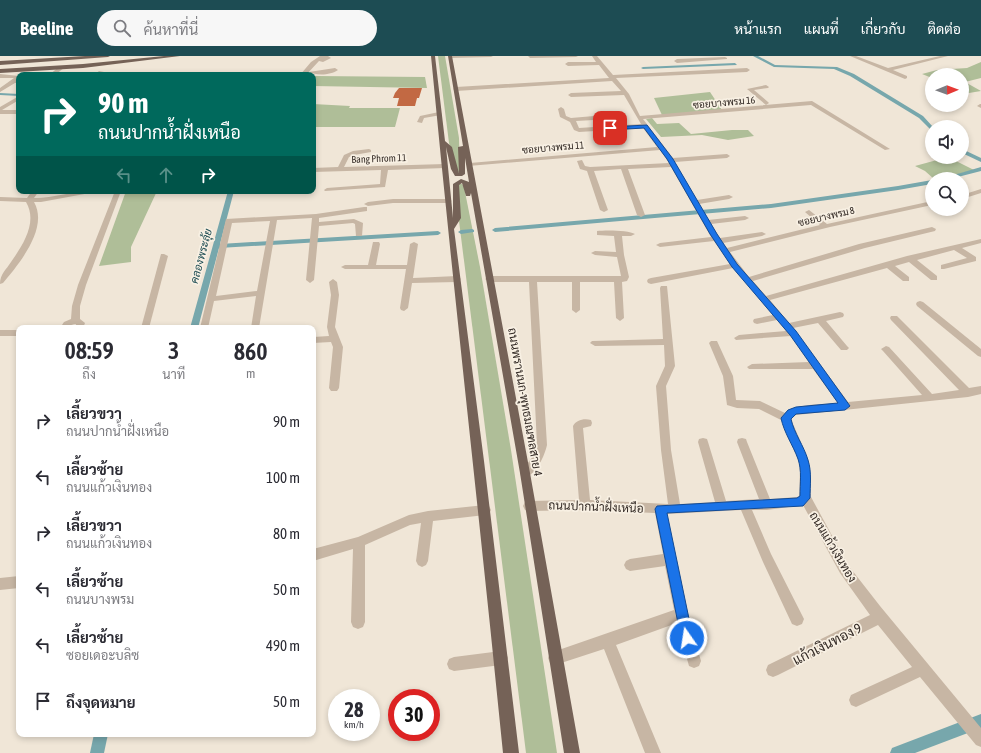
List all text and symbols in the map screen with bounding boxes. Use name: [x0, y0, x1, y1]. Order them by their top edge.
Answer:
search box: [97, 10, 377, 46]
text: Beeline: [20, 17, 73, 39]
icon: search: [111, 17, 133, 39]
text: ค้นหาที่นี่: [143, 21, 198, 38]
text: หน้าแรก: [734, 21, 782, 37]
text: แผนที่: [804, 21, 839, 37]
text: เกี่ยวกับ: [861, 21, 905, 37]
text: ติดต่อ: [927, 21, 961, 37]
north arrow: [925, 68, 969, 112]
map controls: [925, 68, 969, 216]
text: 90 m: [98, 87, 148, 119]
icon: right: [32, 88, 84, 140]
street label: ซอยบางพรม 16: [692, 94, 756, 111]
pin: [593, 111, 627, 145]
icon: arrive: [599, 117, 621, 139]
button: sound: [925, 120, 969, 164]
text: ถนนปากน้ำฝั่งเหนือ: [98, 122, 241, 143]
street label: ซอยบางพรม 11: [521, 139, 585, 156]
street label: Bang Phrom 11: [351, 152, 407, 165]
icon: left: [113, 164, 135, 186]
icon: ahead: [155, 164, 177, 186]
icon: right: [197, 164, 219, 186]
button: search: [925, 172, 969, 216]
street label: ซอยบางพรม 8: [797, 205, 856, 228]
water label: คลองพระลุ้ย: [187, 226, 217, 286]
street label: ถนนพรานนก-พุทธมณฑลสาย 4: [503, 327, 545, 478]
text: 08:59: [64, 337, 114, 364]
text: 3: [168, 337, 179, 364]
text: 860: [234, 338, 268, 365]
text: m: [246, 366, 255, 381]
text: ถึง: [82, 367, 96, 382]
text: นาที: [162, 367, 185, 382]
text: เลี้ยวขวา: [66, 405, 122, 422]
icon: right: [32, 410, 54, 432]
text: 90 m: [273, 413, 300, 430]
text: ถนนปากน้ำฝั่งเหนือ: [66, 424, 169, 439]
text: เลี้ยวซ้าย: [66, 461, 123, 478]
icon: left: [32, 466, 54, 488]
text: 100 m: [266, 469, 300, 486]
text: ถนนแก้วเงินทอง: [66, 480, 152, 495]
street label: ถนนปากน้ำฝั่งเหนือ: [548, 494, 644, 516]
street label: ถนนแก้วเงินทอง: [807, 509, 859, 585]
text: เลี้ยวขวา: [66, 517, 122, 534]
icon: right: [32, 522, 54, 544]
text: 80 m: [273, 525, 300, 542]
text: ถนนแก้วเงินทอง: [66, 536, 152, 551]
text: เลี้ยวซ้าย: [66, 573, 123, 590]
icon: left: [32, 578, 54, 600]
text: 50 m: [273, 581, 300, 598]
text: ถนนบางพรม: [66, 592, 134, 607]
position arrow: [666, 617, 708, 659]
street label: แก้วเงินทอง 9: [789, 619, 864, 668]
text: เลี้ยวซ้าย: [66, 629, 123, 646]
icon: left: [32, 634, 54, 656]
text: 490 m: [266, 637, 300, 654]
text: ซอยเดอะบลิซ: [66, 648, 139, 663]
speed limit sign: 30: [388, 689, 440, 741]
icon: arrive: [32, 690, 54, 712]
text: 50 m: [273, 693, 300, 710]
text: ถึงจุดหมาย: [66, 694, 136, 711]
text: 28: [345, 698, 363, 721]
text: km/h: [344, 719, 364, 730]

